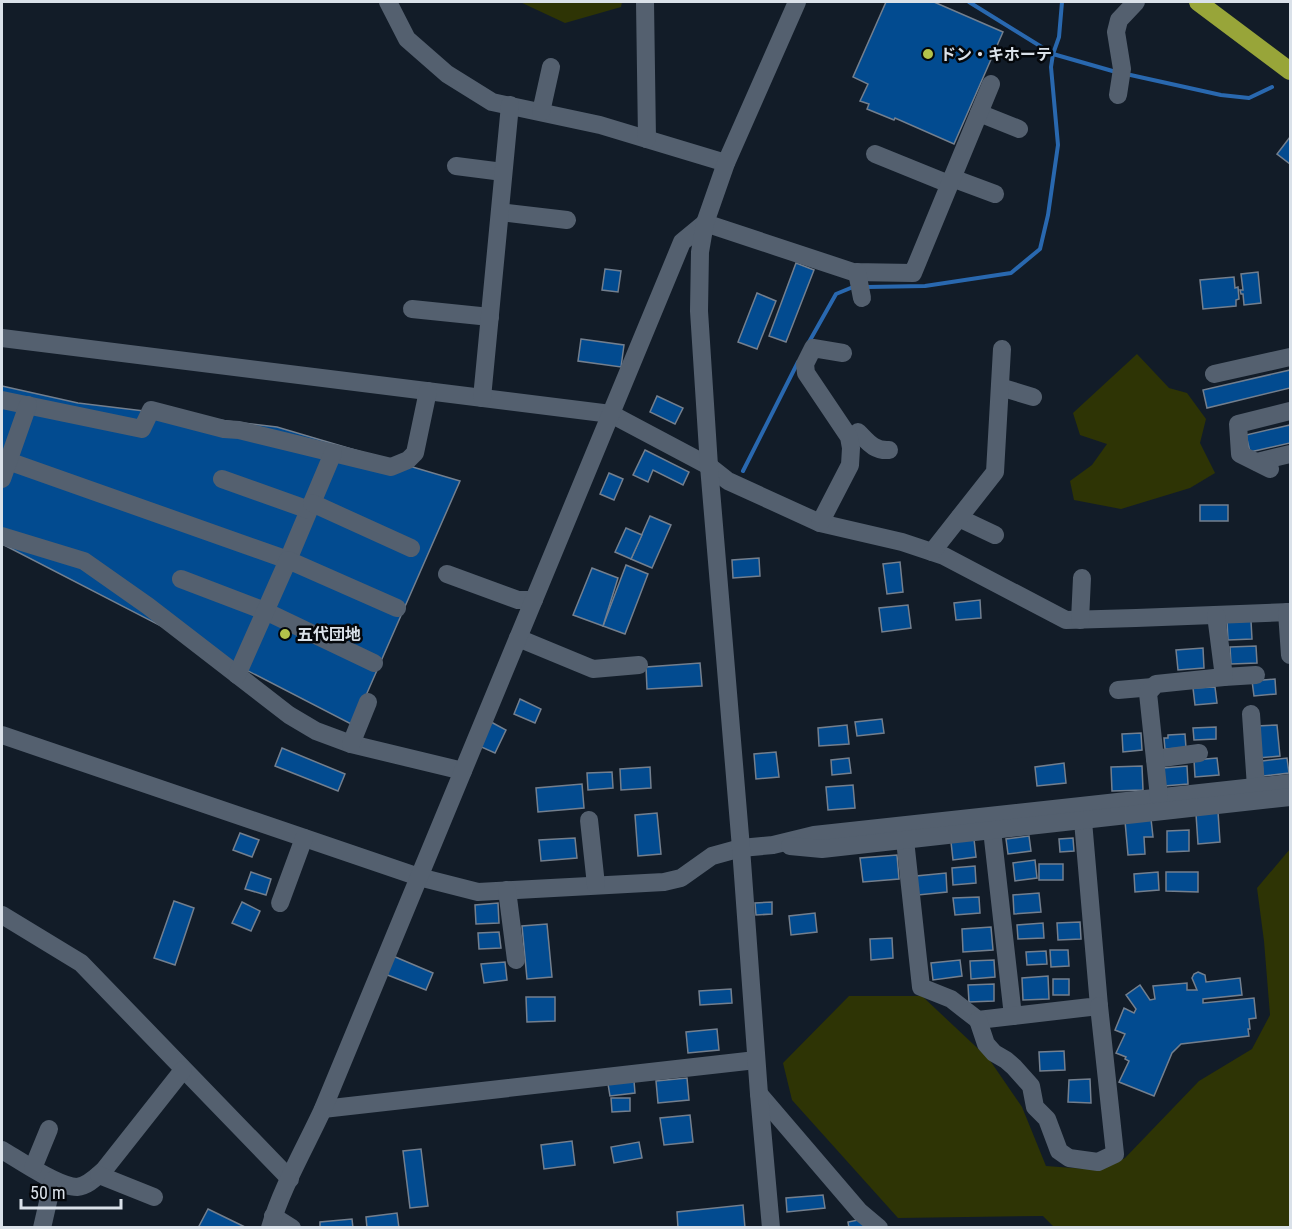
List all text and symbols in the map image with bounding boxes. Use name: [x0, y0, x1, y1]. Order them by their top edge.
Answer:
place label: ドン・キホーテ: [940, 45, 1052, 64]
marker: ドン・キホーテ: [921, 47, 935, 61]
place label: 五代団地: [297, 625, 361, 644]
marker: 五代団地: [278, 627, 292, 641]
scale bar: [21, 1172, 122, 1210]
text: 50 m: [30, 1182, 65, 1203]

